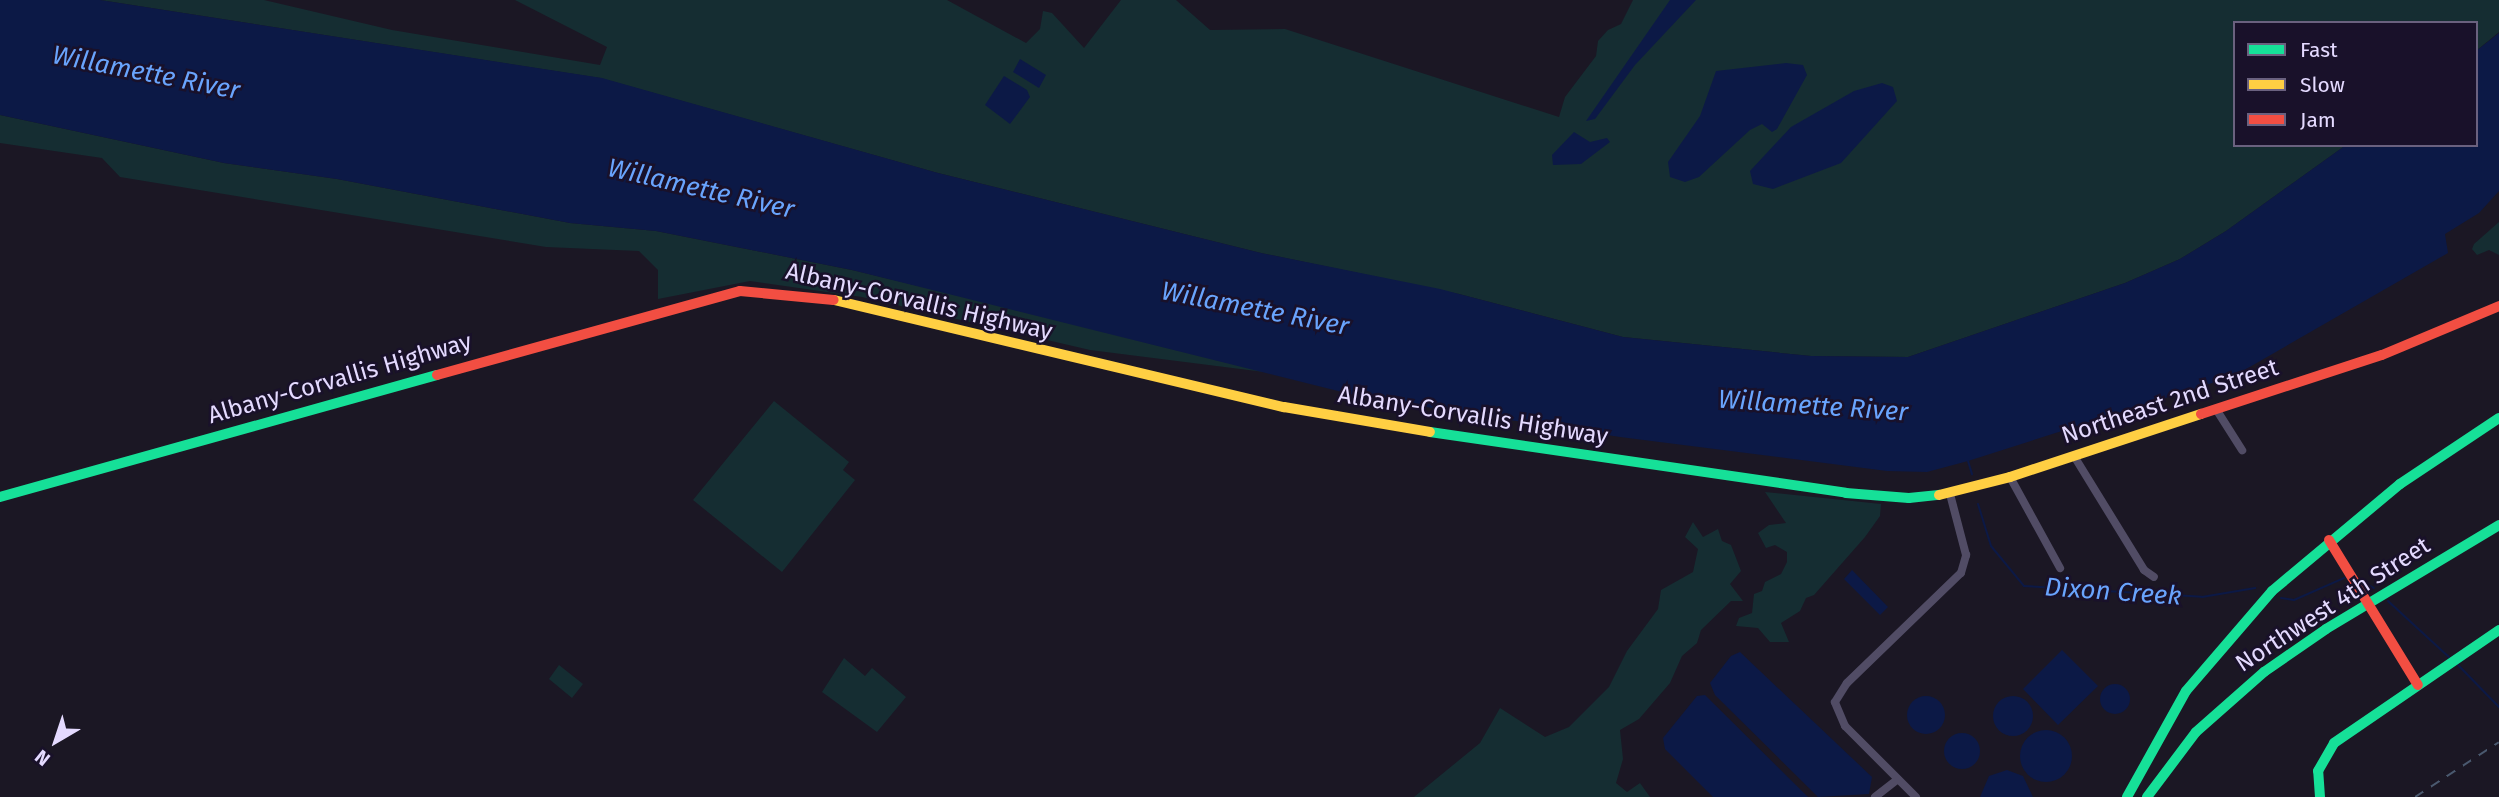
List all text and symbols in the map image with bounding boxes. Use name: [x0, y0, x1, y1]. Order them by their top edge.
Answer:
legend: [2233, 21, 2478, 147]
text: Fast: [2300, 37, 2338, 63]
water label: Willamette River: [50, 40, 242, 106]
text: Slow: [2300, 72, 2345, 98]
text: Jam: [2300, 107, 2336, 133]
water label: Willamette River: [605, 152, 797, 226]
street label: Albany-Corvallis Highway: [783, 257, 1055, 347]
water label: Willamette River: [1159, 276, 1351, 342]
street label: Albany-Corvallis Highway: [205, 328, 475, 430]
street label: Northeast 2nd Street: [2058, 353, 2282, 451]
street label: Albany-Corvallis Highway: [1336, 380, 1610, 452]
water label: Willamette River: [1717, 384, 1909, 428]
street label: Northwest 4th Street: [2230, 531, 2436, 679]
water label: Dixon Creek: [2044, 572, 2182, 612]
north arrow: [21, 706, 91, 776]
text: N: [30, 745, 55, 771]

